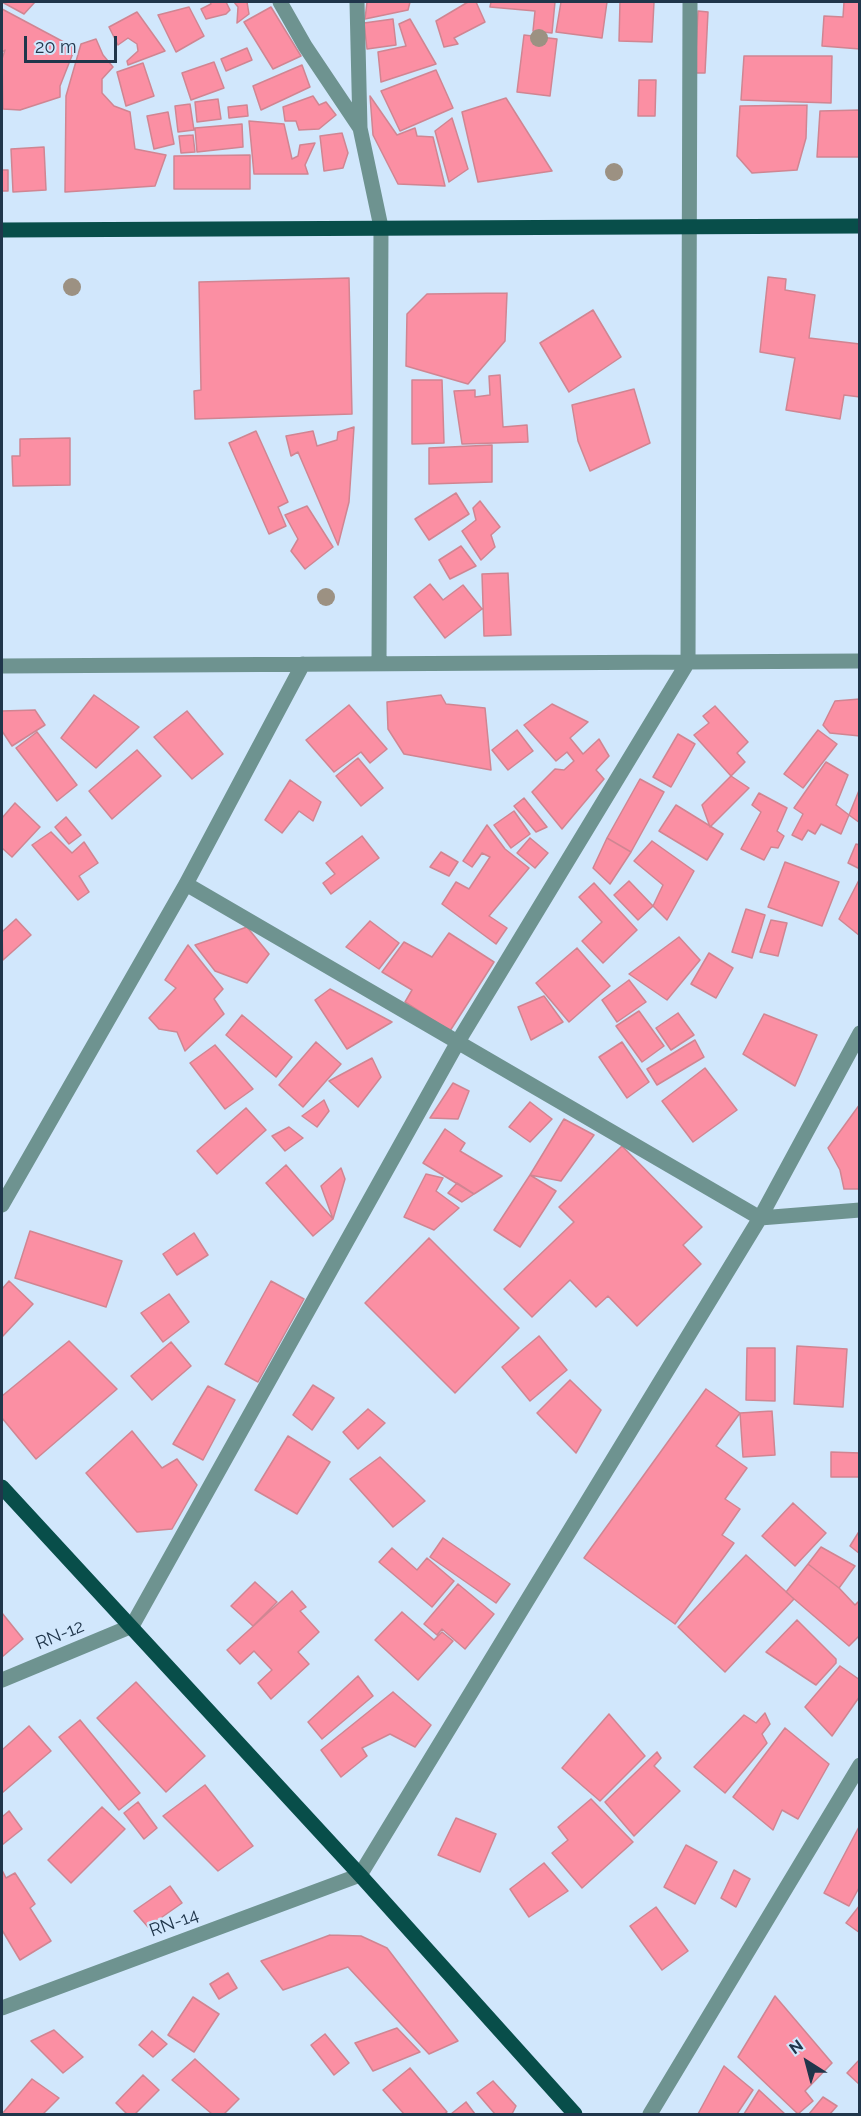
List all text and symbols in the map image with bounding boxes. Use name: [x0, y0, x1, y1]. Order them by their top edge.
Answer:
scale bar: [27, 24, 120, 62]
text: 20 m: [35, 36, 77, 57]
street label: RN-12: [33, 1616, 87, 1654]
street label: RN-14: [147, 1904, 201, 1942]
north arrow: [777, 2032, 837, 2092]
text: N: [786, 2036, 807, 2058]

